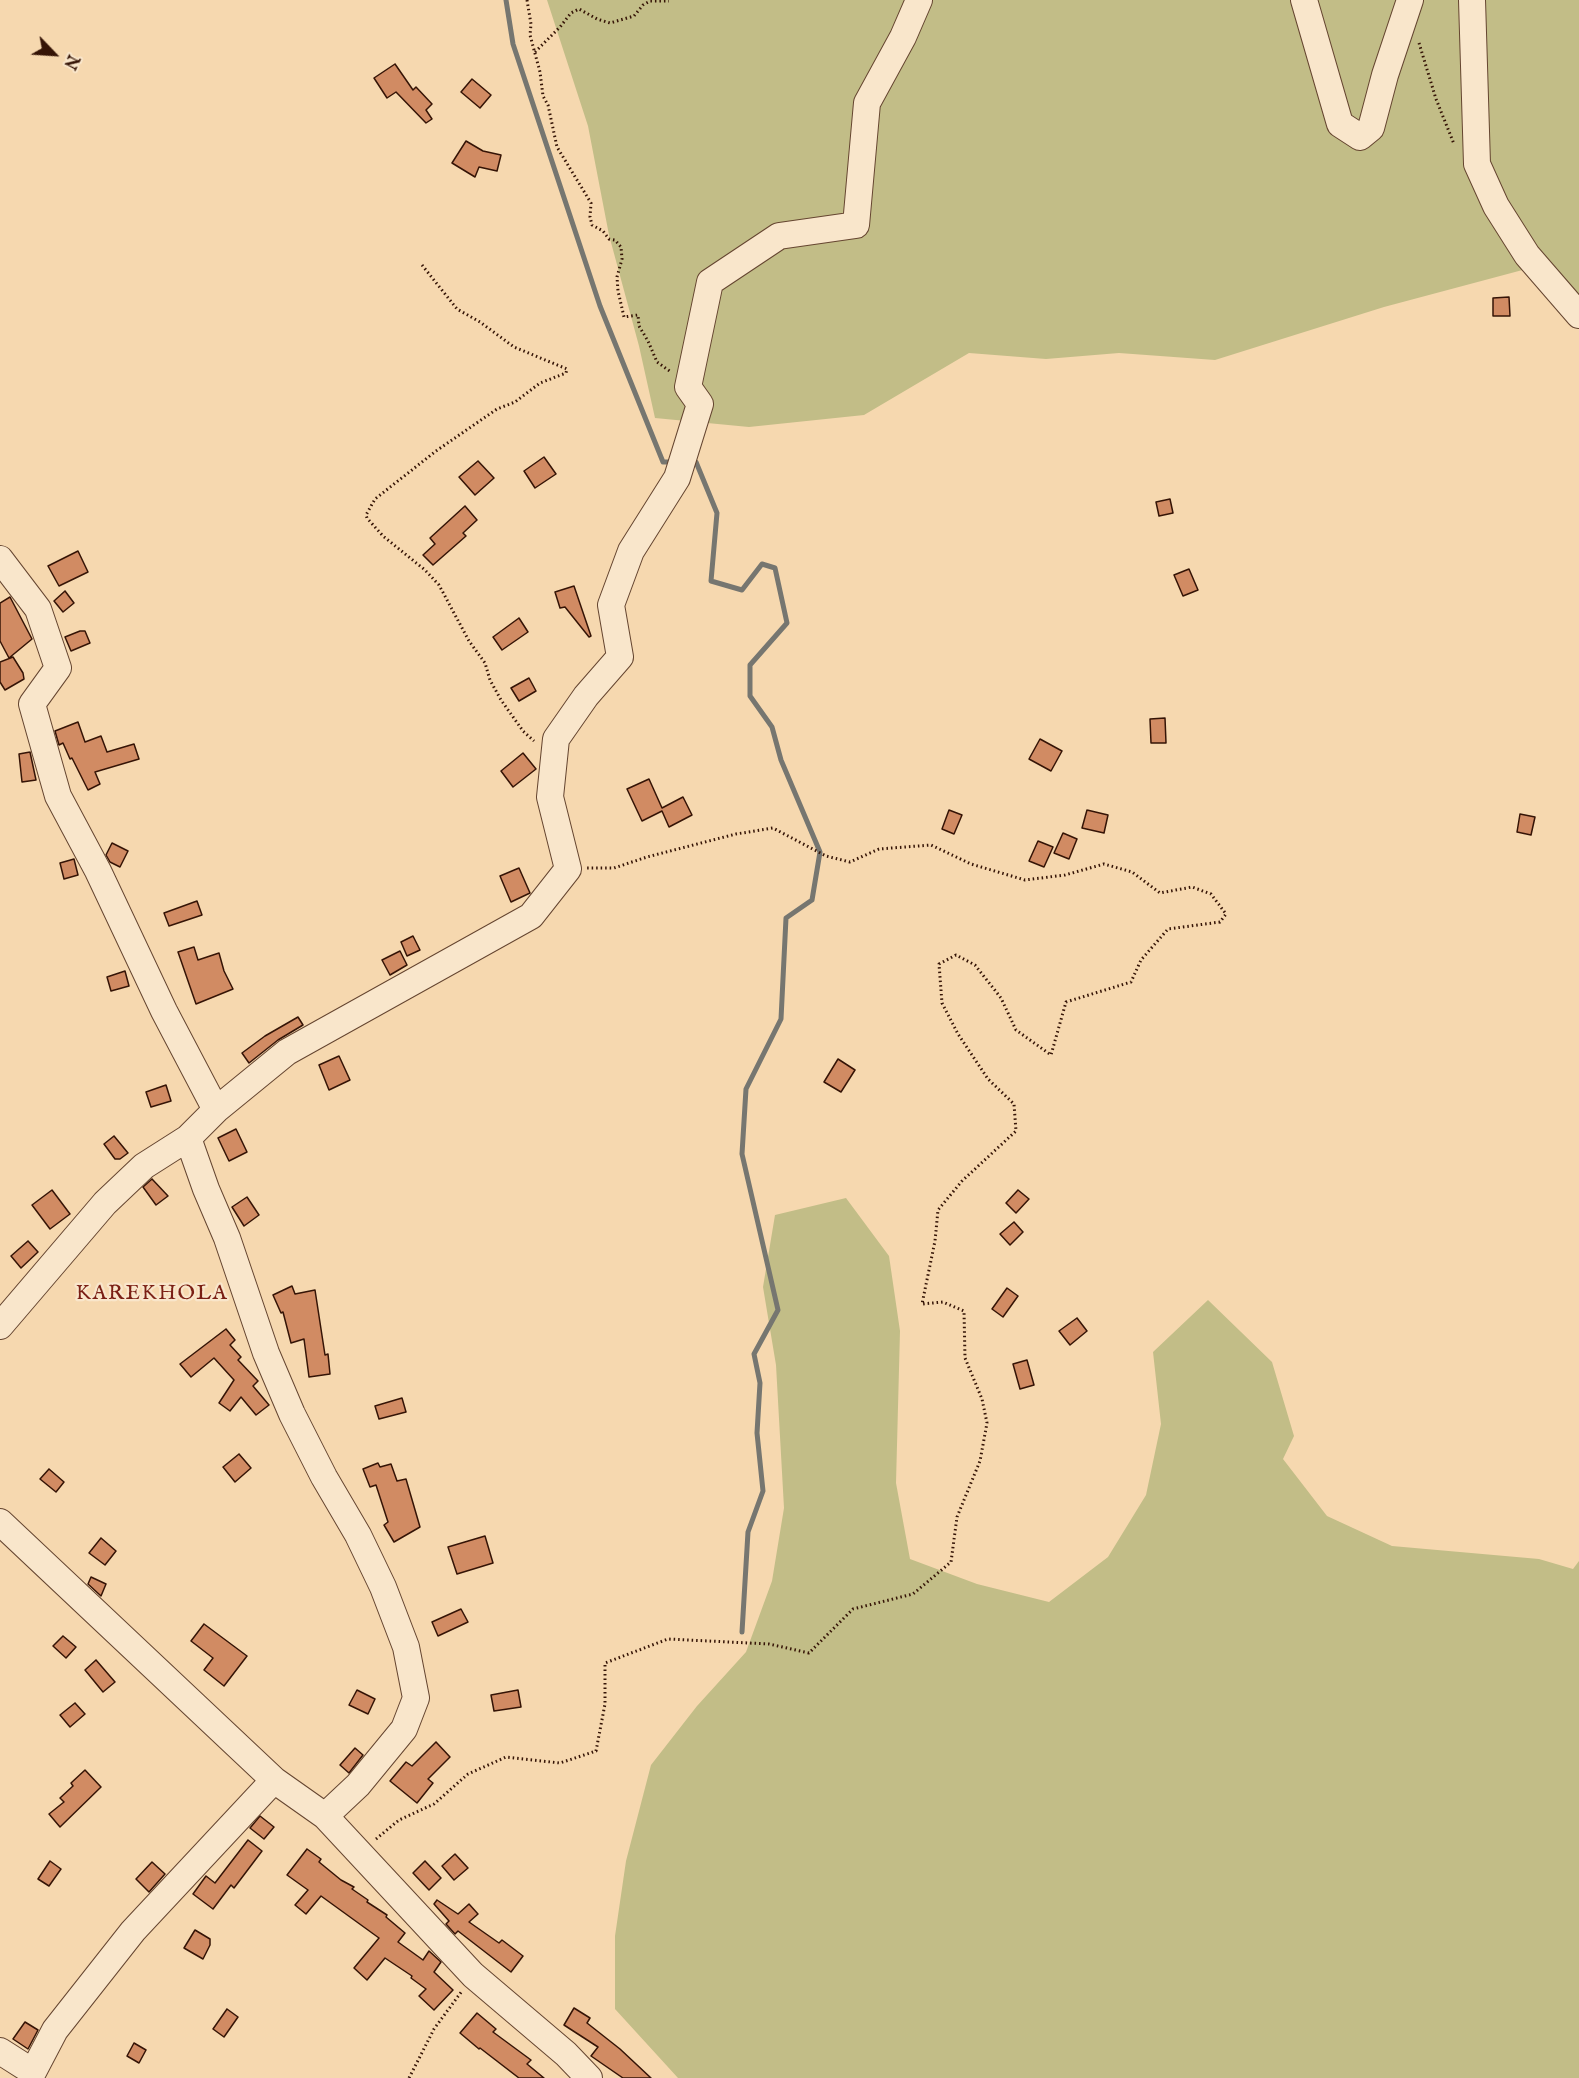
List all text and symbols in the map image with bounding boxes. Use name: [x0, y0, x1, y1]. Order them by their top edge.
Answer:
north arrow: [24, 24, 84, 84]
text: N: [58, 51, 82, 72]
district label: KAREKHOLA: [76, 1282, 228, 1308]

